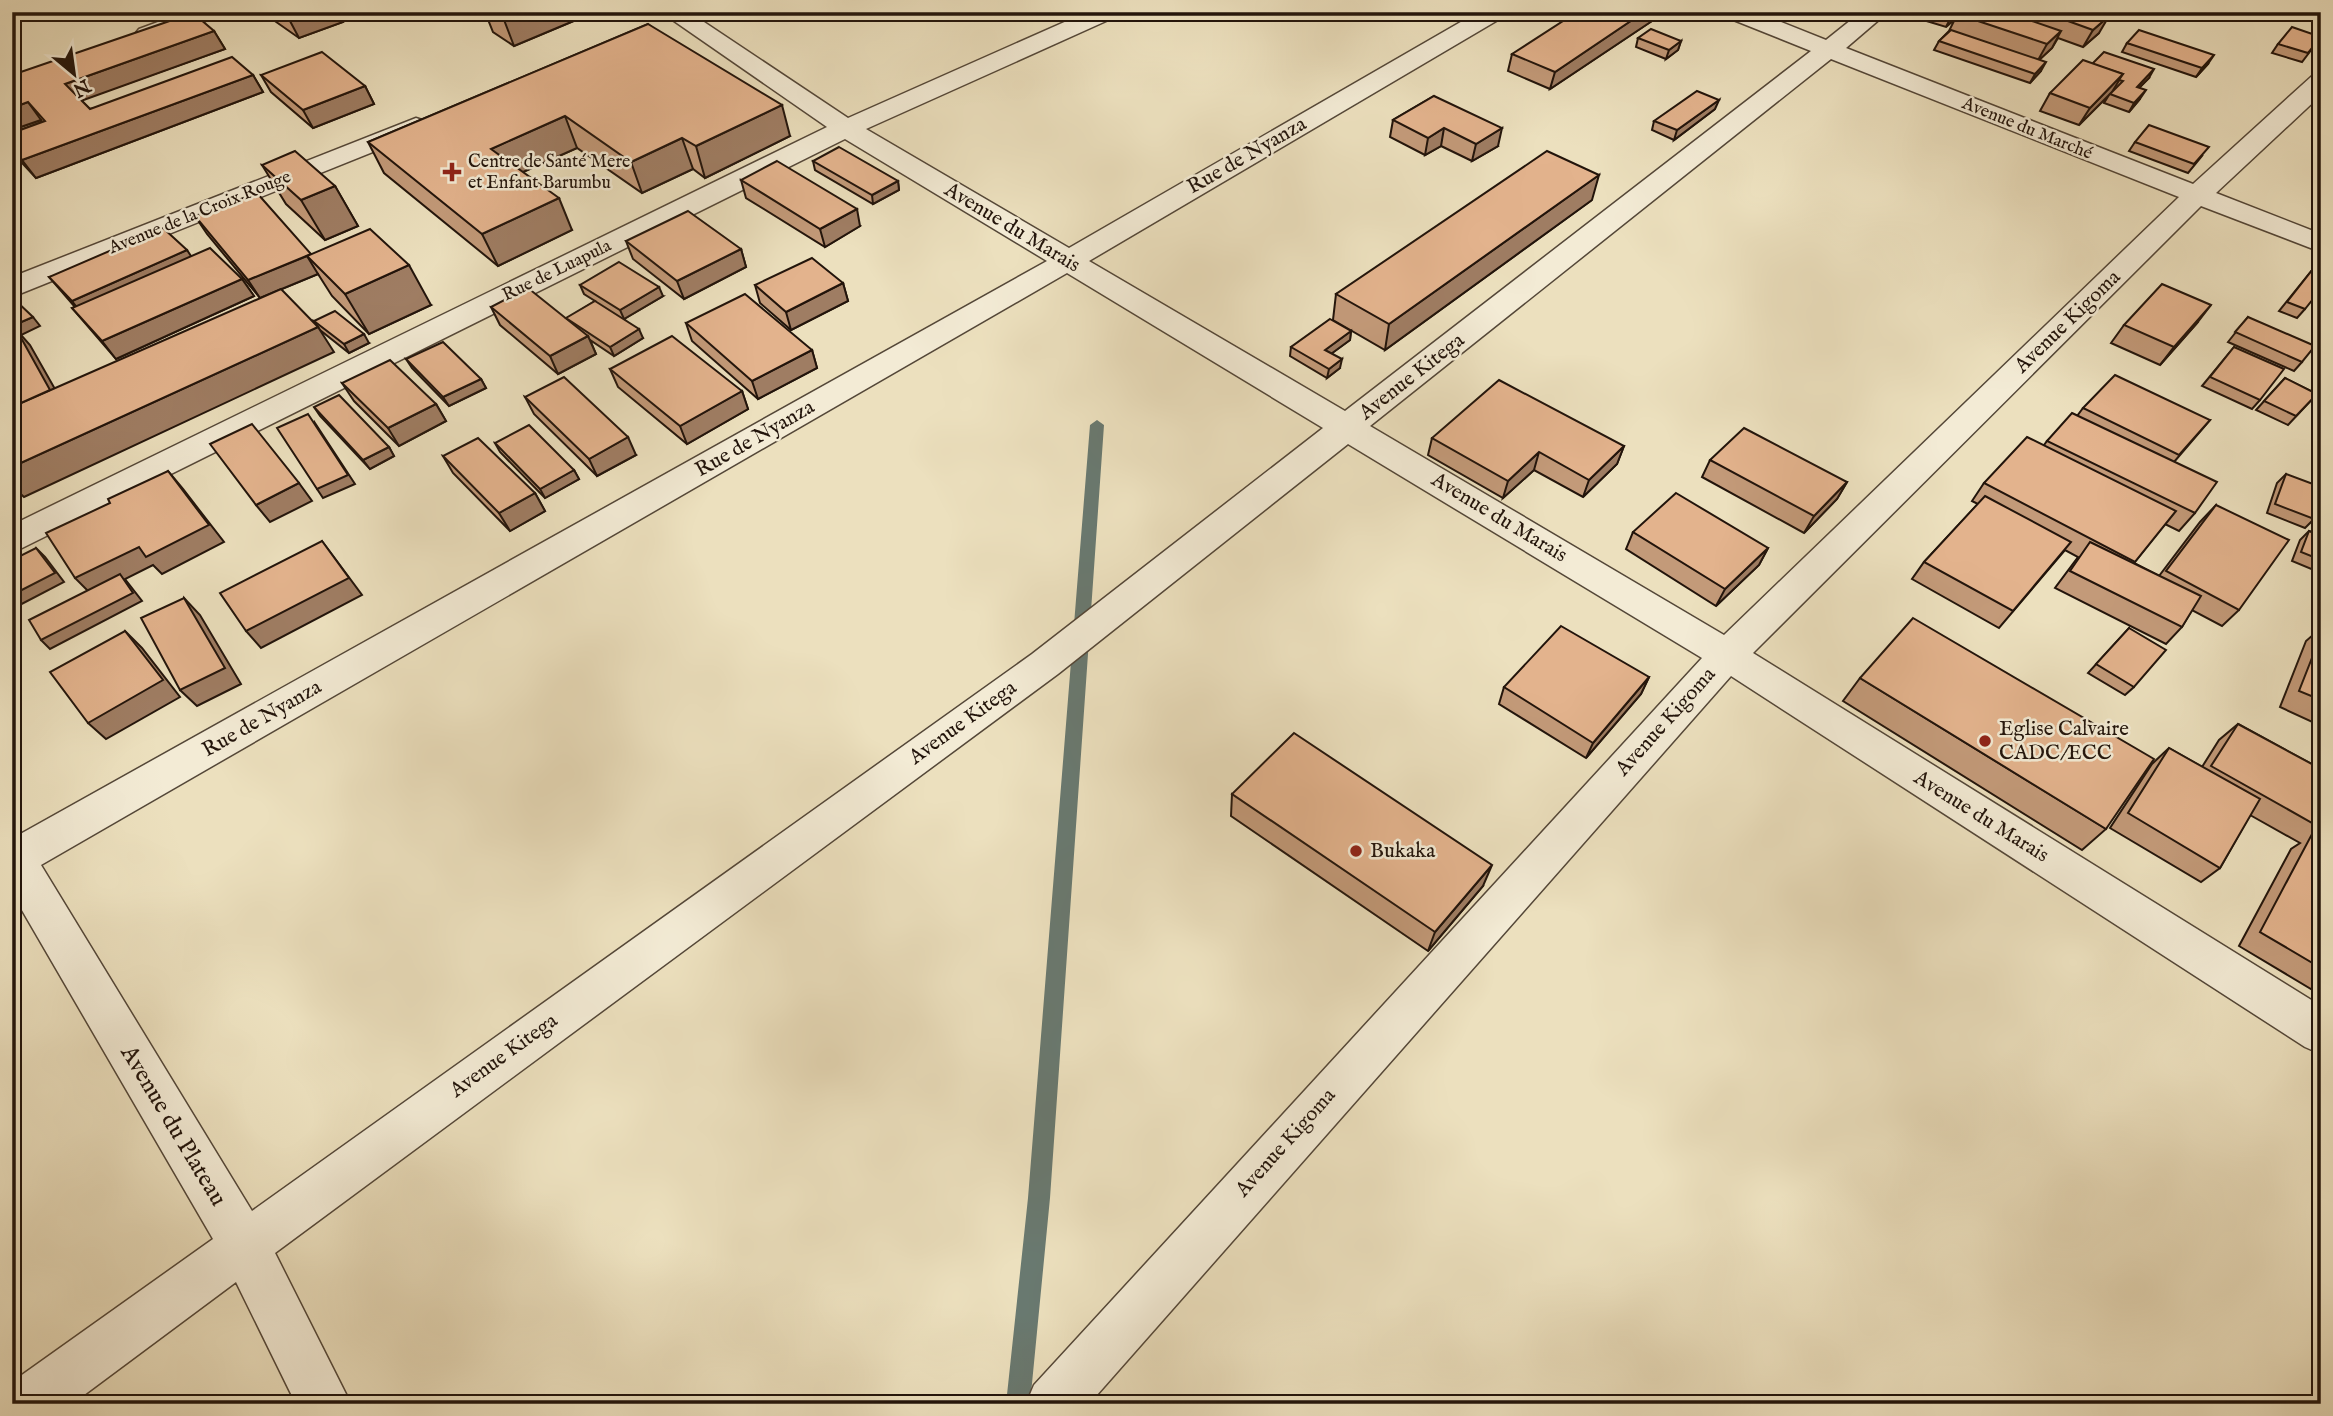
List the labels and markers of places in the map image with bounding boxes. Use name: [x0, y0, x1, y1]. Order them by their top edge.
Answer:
place label: Centre de Santé Mere et Enfant Barumbu: [468, 151, 630, 195]
marker: Centre de Santé Mere et Enfant Barumbu: [442, 162, 462, 182]
place label: Eglise Calvaire CADC/ECC: [1999, 716, 2129, 767]
marker: Eglise Calvaire CADC/ECC: [1977, 733, 1993, 749]
place label: Bukaka: [1370, 838, 1436, 865]
marker: Bukaka: [1348, 843, 1364, 859]

